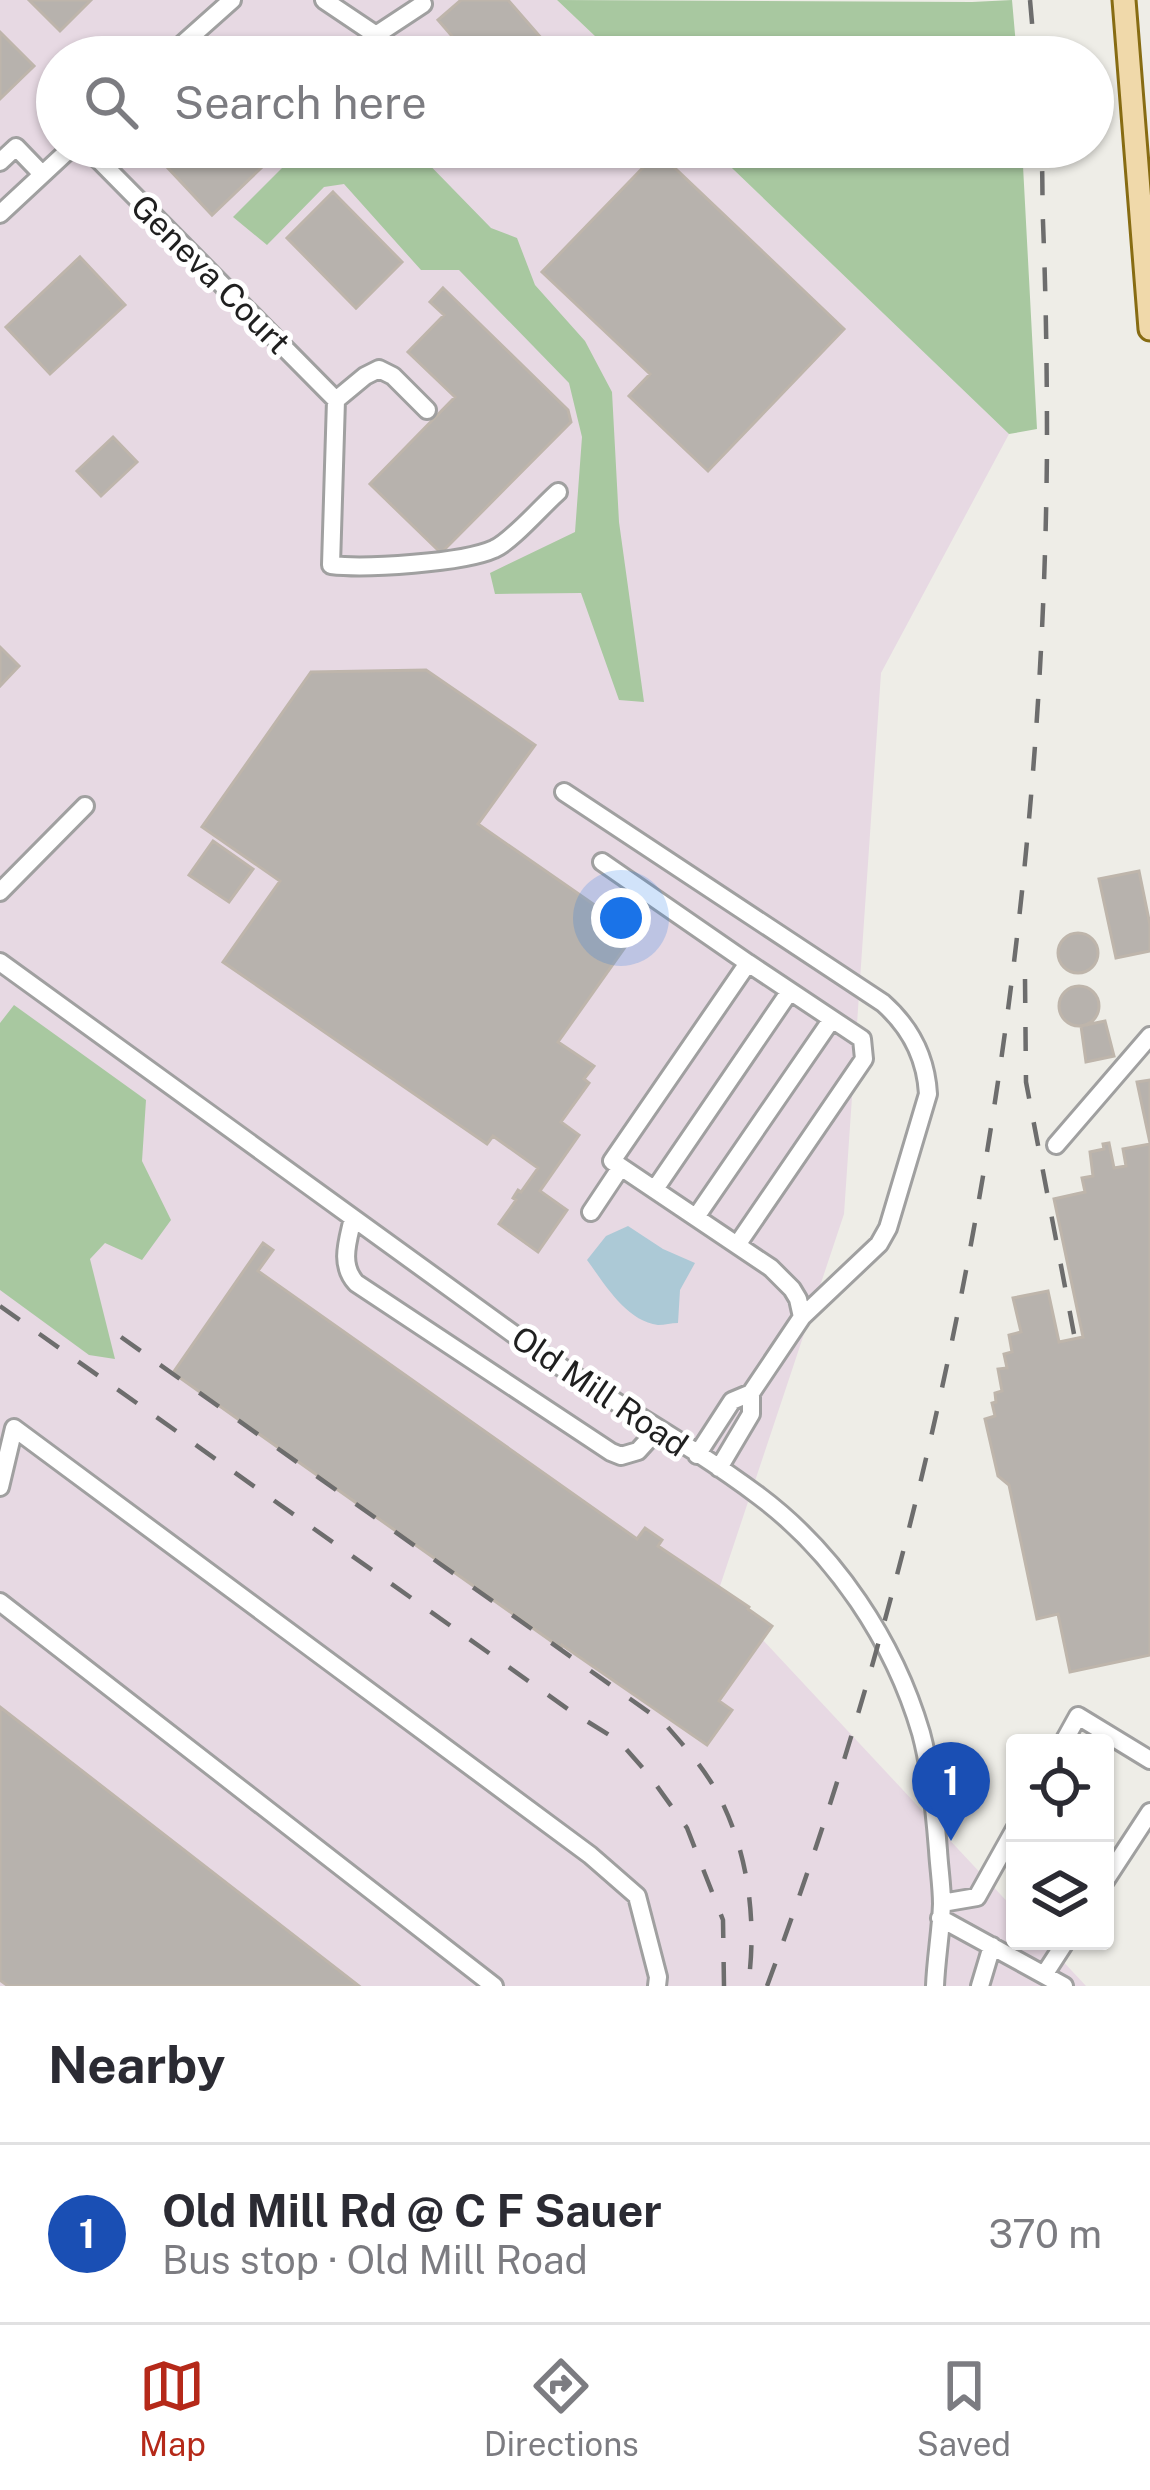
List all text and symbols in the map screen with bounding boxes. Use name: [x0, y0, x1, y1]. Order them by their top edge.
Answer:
search box: [36, 36, 1114, 168]
icon: search: [78, 69, 144, 135]
text: Search here: [174, 76, 427, 129]
street label: Geneva Court: [124, 187, 298, 361]
your location: [591, 888, 651, 948]
street label: Old Mill Road: [505, 1318, 695, 1464]
map controls: [1006, 1734, 1114, 1950]
button: locate: [1006, 1734, 1114, 1842]
pin: 1: [912, 1742, 990, 1841]
button: layers: [1006, 1842, 1114, 1950]
text: Nearby: [48, 2035, 225, 2094]
text: Old Mill Rd @ C F Sauer: [162, 2184, 662, 2237]
text: 1: [79, 2211, 95, 2257]
text: 370 m: [988, 2211, 1102, 2257]
text: Bus stop · Old Mill Road: [162, 2237, 588, 2283]
tab: Map: [139, 2353, 206, 2463]
tab: Directions: [484, 2353, 639, 2463]
tab: Saved: [917, 2353, 1011, 2463]

